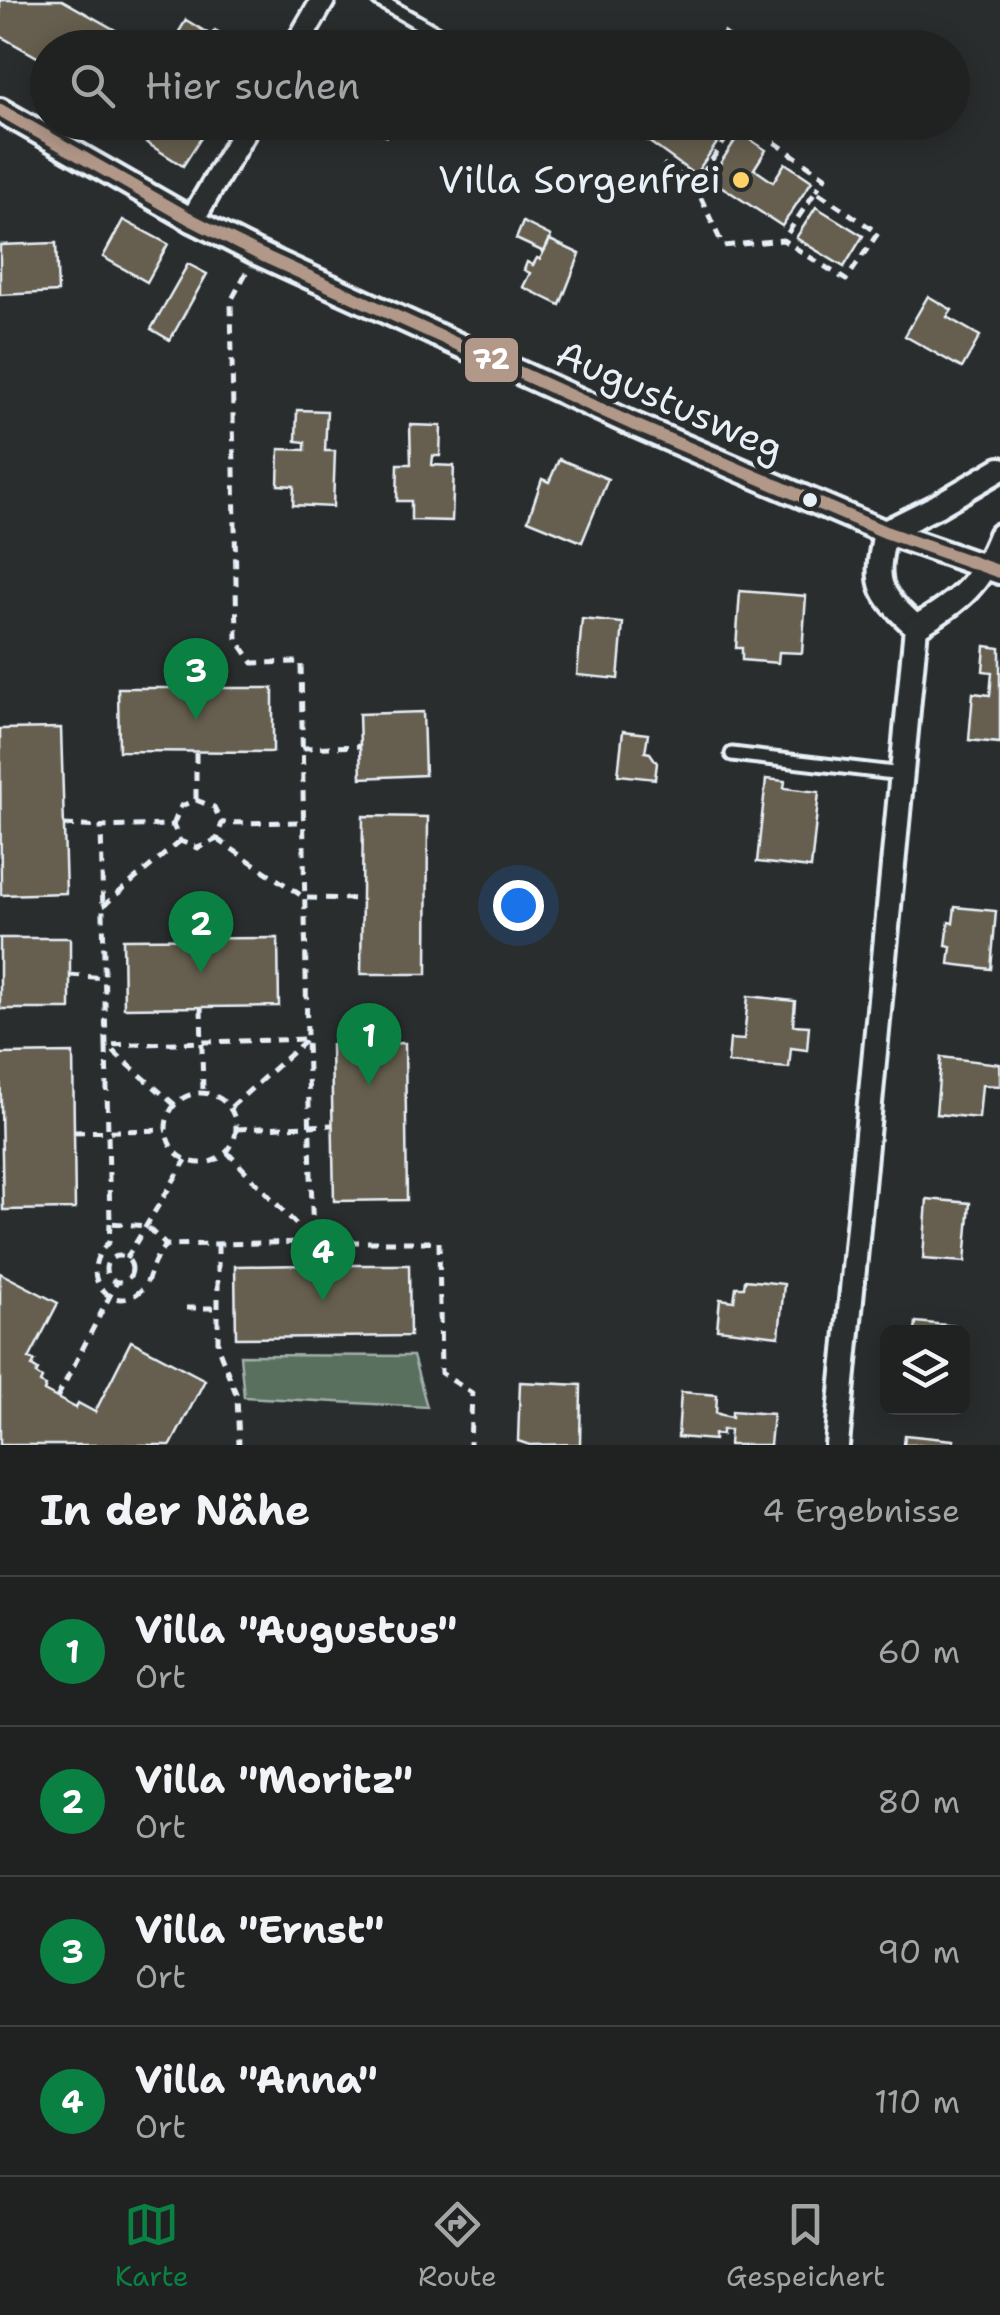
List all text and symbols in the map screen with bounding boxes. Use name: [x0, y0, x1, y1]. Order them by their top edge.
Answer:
search box: [30, 30, 970, 140]
icon: search: [65, 58, 120, 113]
text: Hier suchen: [145, 60, 360, 111]
place label: Villa Sorgenfrei: [438, 154, 721, 205]
marker: Villa Sorgenfrei: [730, 169, 752, 191]
street label: Augustusweg: [548, 328, 792, 474]
line badge: 72: [463, 336, 520, 384]
text: 72: [472, 340, 510, 378]
unlabelled marker: [800, 490, 820, 510]
pin: 3: [164, 638, 228, 720]
your location: [493, 880, 544, 931]
pin: 2: [168, 890, 234, 973]
pin: 1: [336, 1002, 402, 1085]
pin: 4: [290, 1218, 356, 1301]
map controls: [880, 1325, 970, 1415]
button: layers: [880, 1325, 970, 1415]
text: In der Nähe: [40, 1482, 310, 1538]
text: 4 Ergebnisse: [762, 1489, 960, 1532]
text: Villa "Augustus": [135, 1604, 457, 1655]
text: 1: [65, 1630, 80, 1673]
text: 60 m: [878, 1630, 960, 1673]
text: Ort: [135, 1655, 186, 1698]
text: Villa "Moritz": [135, 1754, 413, 1805]
text: 2: [61, 1780, 84, 1823]
text: 80 m: [877, 1780, 960, 1823]
text: Ort: [135, 1805, 186, 1848]
text: Villa "Ernst": [135, 1904, 384, 1955]
text: 3: [61, 1930, 84, 1973]
text: 90 m: [877, 1930, 960, 1973]
text: Ort: [135, 1955, 186, 1998]
text: Villa "Anna": [135, 2054, 378, 2105]
text: 4: [61, 2080, 84, 2123]
text: 110 m: [874, 2080, 960, 2123]
text: Ort: [135, 2105, 186, 2148]
tab: Karte: [115, 2197, 189, 2295]
tab: Route: [418, 2197, 497, 2295]
tab: Gespeichert: [726, 2197, 885, 2295]

